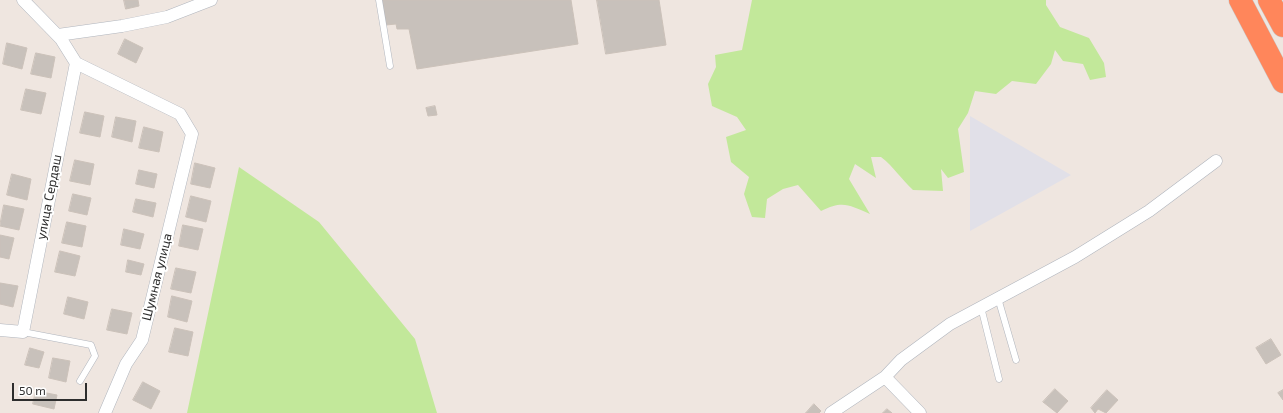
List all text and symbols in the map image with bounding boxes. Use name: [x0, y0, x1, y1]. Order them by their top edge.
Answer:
street label: улица Сердаш: [33, 153, 65, 241]
street label: Шумная улица: [139, 232, 175, 322]
scale bar: [14, 375, 89, 401]
text: 50 m: [19, 383, 46, 397]

